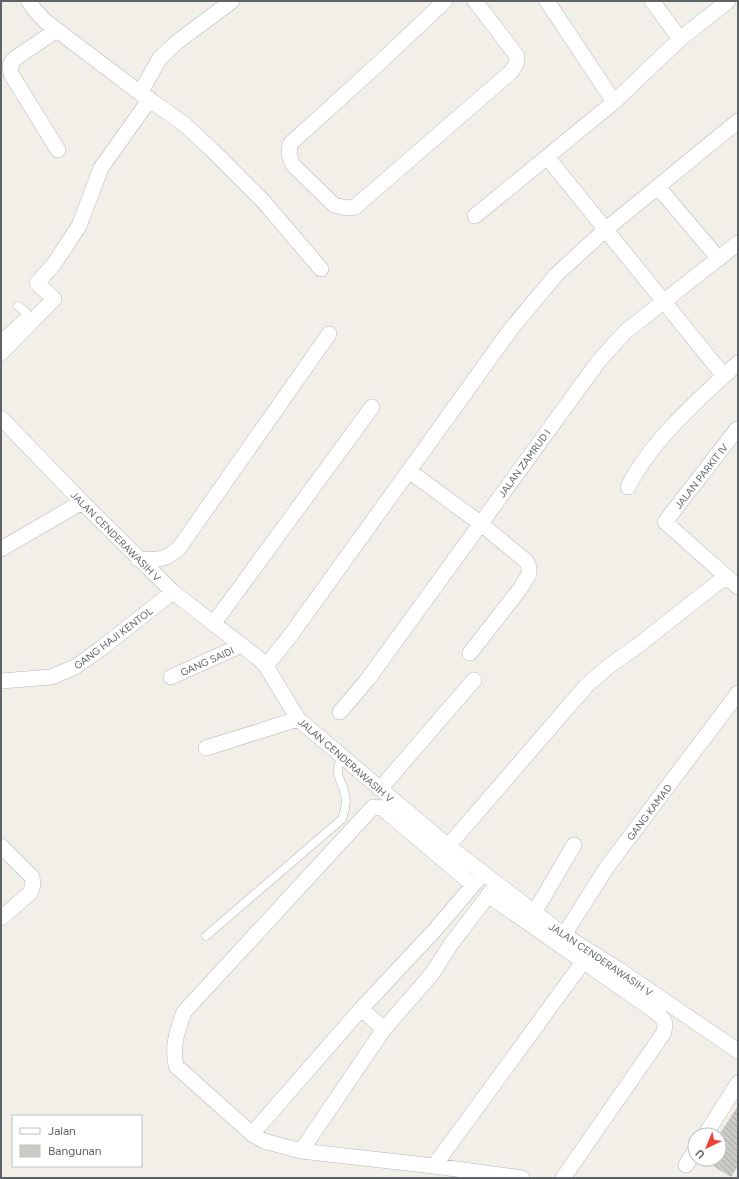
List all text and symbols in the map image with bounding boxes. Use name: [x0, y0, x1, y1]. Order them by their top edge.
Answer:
street label: JALAN ZAMRUD I: [495, 427, 554, 500]
street label: JALAN PARKIT IV: [672, 441, 731, 512]
street label: JALAN CENDERAWASIH V: [68, 489, 164, 584]
street label: GANG HAJI KENTOL: [71, 604, 156, 672]
street label: GANG SAIDI: [178, 644, 236, 679]
street label: JALAN CENDERAWASIH V: [295, 715, 396, 805]
street label: GANG KAMAD: [624, 782, 675, 843]
street label: JALAN CENDERAWASIH V: [546, 920, 655, 999]
legend: [12, 1115, 142, 1167]
text: Jalan: [48, 1124, 76, 1138]
north arrow: [687, 1127, 727, 1167]
text: Bangunan: [48, 1144, 102, 1158]
text: U: [693, 1146, 708, 1161]

